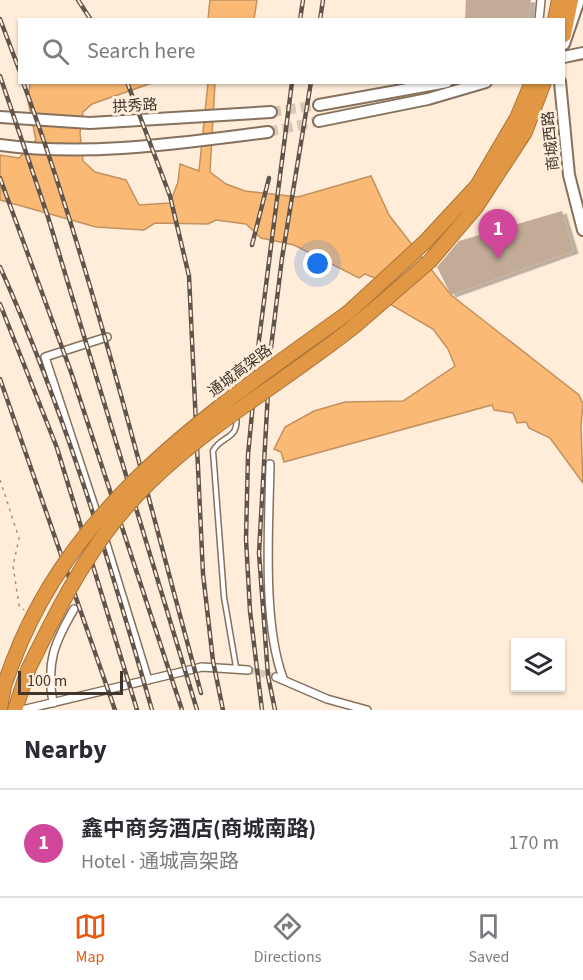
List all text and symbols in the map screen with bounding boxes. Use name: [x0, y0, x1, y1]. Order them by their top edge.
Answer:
search box: [18, 18, 565, 84]
icon: search: [39, 35, 72, 68]
text: Search here: [87, 35, 195, 67]
street label: 拱秀路: [112, 94, 158, 118]
street label: 商城西路: [537, 110, 565, 172]
pin: 1: [478, 210, 518, 259]
your location: [303, 249, 332, 278]
street label: 通城高架路: [204, 340, 276, 402]
map controls: [511, 638, 565, 692]
button: layers: [511, 638, 565, 692]
scale bar: [18, 668, 123, 696]
text: 100 m: [27, 670, 67, 692]
text: Nearby: [24, 731, 107, 768]
text: 鑫中商务酒店(商城南路): [81, 813, 316, 845]
text: 1: [38, 829, 49, 857]
text: 170 m: [509, 829, 559, 857]
text: Hotel · 通城高架路: [81, 848, 239, 876]
tab: Map: [74, 910, 107, 968]
tab: Directions: [254, 910, 321, 968]
tab: Saved: [469, 910, 509, 968]

